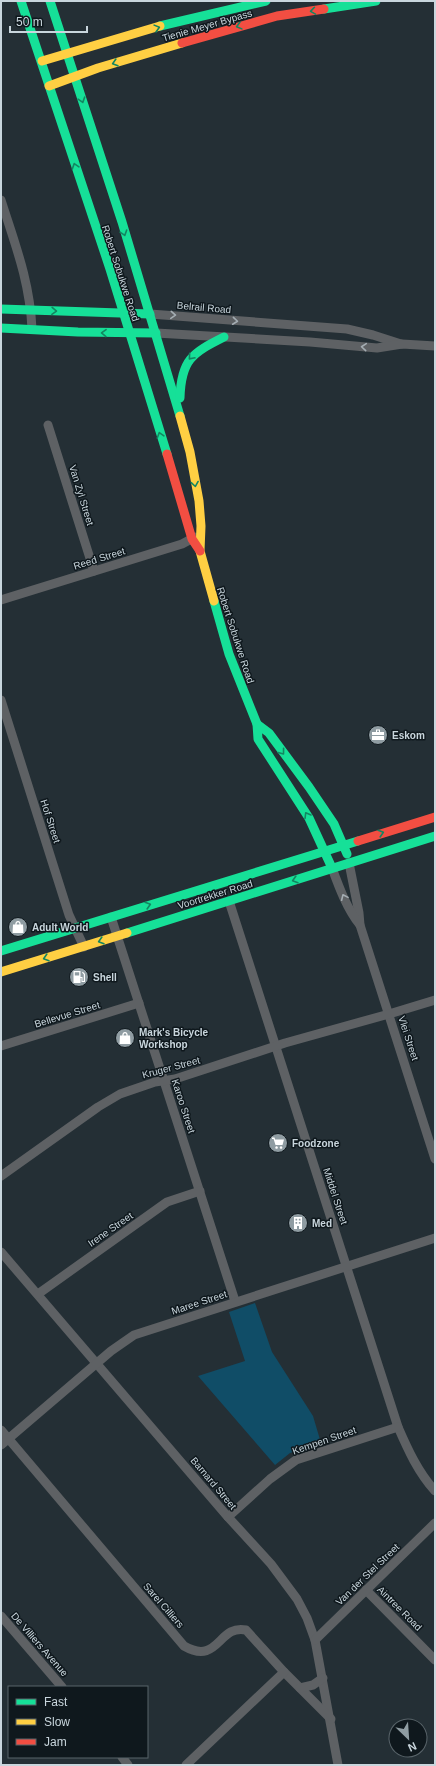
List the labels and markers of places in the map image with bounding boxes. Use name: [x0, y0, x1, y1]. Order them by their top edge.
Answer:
office icon: Eskom: [367, 724, 389, 746]
place label: Eskom: [392, 730, 425, 741]
shop icon: Adult World: [7, 916, 29, 938]
place label: Adult World: [32, 922, 88, 933]
fuel station icon: Shell: [68, 966, 90, 988]
place label: Shell: [93, 972, 117, 983]
shop icon: Mark's Bicycle Workshop: [114, 1027, 136, 1049]
place label: Mark's Bicycle Workshop: [139, 1027, 209, 1050]
supermarket icon: Foodzone: [267, 1132, 289, 1154]
place label: Foodzone: [292, 1138, 340, 1149]
building icon: Med: [287, 1212, 309, 1234]
place label: Med: [312, 1218, 332, 1229]

